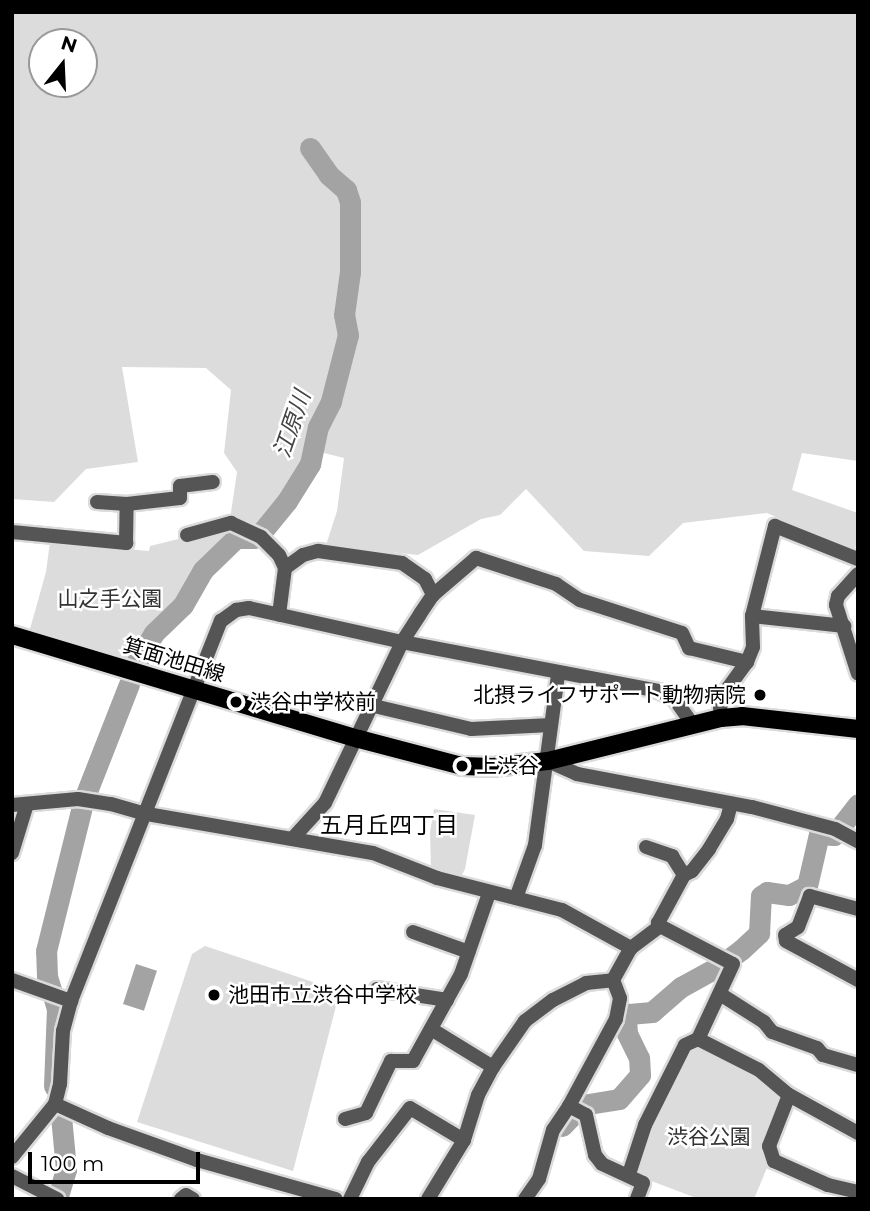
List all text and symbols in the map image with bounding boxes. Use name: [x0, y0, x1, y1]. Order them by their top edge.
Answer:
north arrow: [28, 28, 98, 98]
text: N: [58, 31, 80, 58]
water label: 江原川: [268, 387, 316, 461]
park label: 山之手公園: [58, 586, 162, 612]
street label: 箕面池田線: [120, 633, 228, 687]
place label: 北摂ライフサポート動物病院: [473, 682, 746, 708]
marker: 北摂ライフサポート動物病院: [752, 687, 768, 703]
place label: 渋谷中学校前: [250, 689, 376, 715]
marker: 渋谷中学校前: [228, 694, 244, 710]
place label: 上渋谷: [476, 753, 539, 779]
marker: 上渋谷: [454, 758, 470, 774]
district label: 五月丘四丁目: [320, 811, 458, 839]
place label: 池田市立渋谷中学校: [228, 982, 417, 1008]
marker: 池田市立渋谷中学校: [206, 987, 222, 1003]
park label: 渋谷公園: [667, 1124, 751, 1150]
scale bar: [32, 1138, 203, 1182]
text: 100 m: [41, 1151, 104, 1176]

